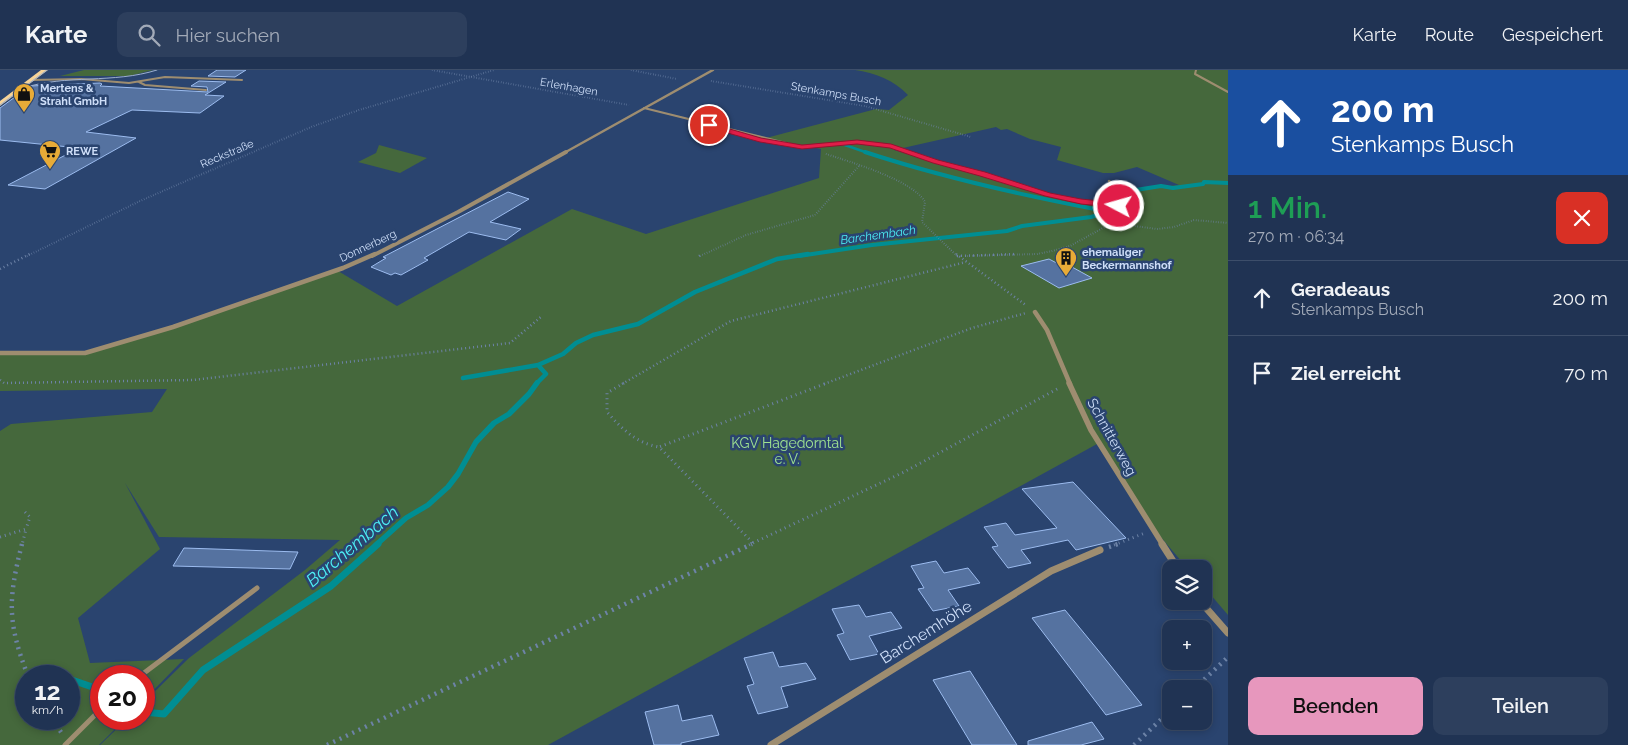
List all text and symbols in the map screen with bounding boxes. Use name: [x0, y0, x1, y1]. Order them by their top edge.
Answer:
search box: [117, 12, 467, 57]
text: Karte: [25, 20, 87, 49]
icon: search: [135, 21, 163, 49]
text: Hier suchen: [175, 24, 280, 46]
text: Karte: [1353, 24, 1397, 45]
text: Route: [1425, 24, 1474, 45]
text: Gespeichert: [1502, 24, 1603, 45]
street label: Erlenhagen: [539, 76, 599, 98]
street label: Stenkamps Busch: [790, 80, 882, 108]
shop icon: Mertens & Strahl GmbH: [12, 82, 36, 113]
place label: Mertens & Strahl GmbH: [40, 82, 107, 108]
text: 200 m: [1331, 89, 1435, 130]
icon: ahead: [1248, 90, 1313, 155]
pin: [688, 104, 730, 146]
icon: arrive: [695, 111, 723, 139]
text: Stenkamps Busch: [1331, 131, 1514, 157]
street label: Reckstraße: [198, 137, 256, 171]
supermarket icon: REWE: [38, 139, 62, 170]
place label: REWE: [66, 145, 99, 158]
position arrow: [1092, 179, 1144, 231]
text: 1 Min.: [1248, 190, 1327, 225]
button: close: [1556, 192, 1608, 244]
water label: Barchembach: [839, 223, 917, 247]
street label: Donnerberg: [337, 227, 399, 265]
text: 270 m · 06:34: [1248, 227, 1344, 246]
building icon: ehemaliger Beckermannshof: [1054, 246, 1078, 277]
place label: ehemaliger Beckermannshof: [1082, 246, 1172, 272]
text: Geradeaus: [1291, 278, 1390, 300]
icon: ahead: [1248, 284, 1276, 312]
text: 200 m: [1553, 287, 1608, 309]
text: Stenkamps Busch: [1291, 300, 1424, 319]
icon: arrive: [1248, 359, 1276, 387]
text: Ziel erreicht: [1291, 362, 1401, 384]
text: 70 m: [1564, 362, 1608, 384]
street label: Schnitterweg: [1084, 396, 1140, 478]
park label: KGV Hagedorntal e. V.: [731, 435, 843, 467]
water label: Barchembach: [302, 501, 402, 591]
map controls: [1162, 560, 1212, 730]
button: layers: [1162, 560, 1212, 610]
street label: Barchemhöhe: [877, 596, 975, 668]
button: +: [1162, 620, 1212, 670]
speed limit sign: 20: [90, 665, 155, 730]
text: 12: [34, 676, 61, 706]
button: Beenden: [1248, 677, 1423, 735]
button: Teilen: [1433, 677, 1608, 735]
button: −: [1162, 680, 1212, 730]
text: km/h: [32, 703, 63, 717]

